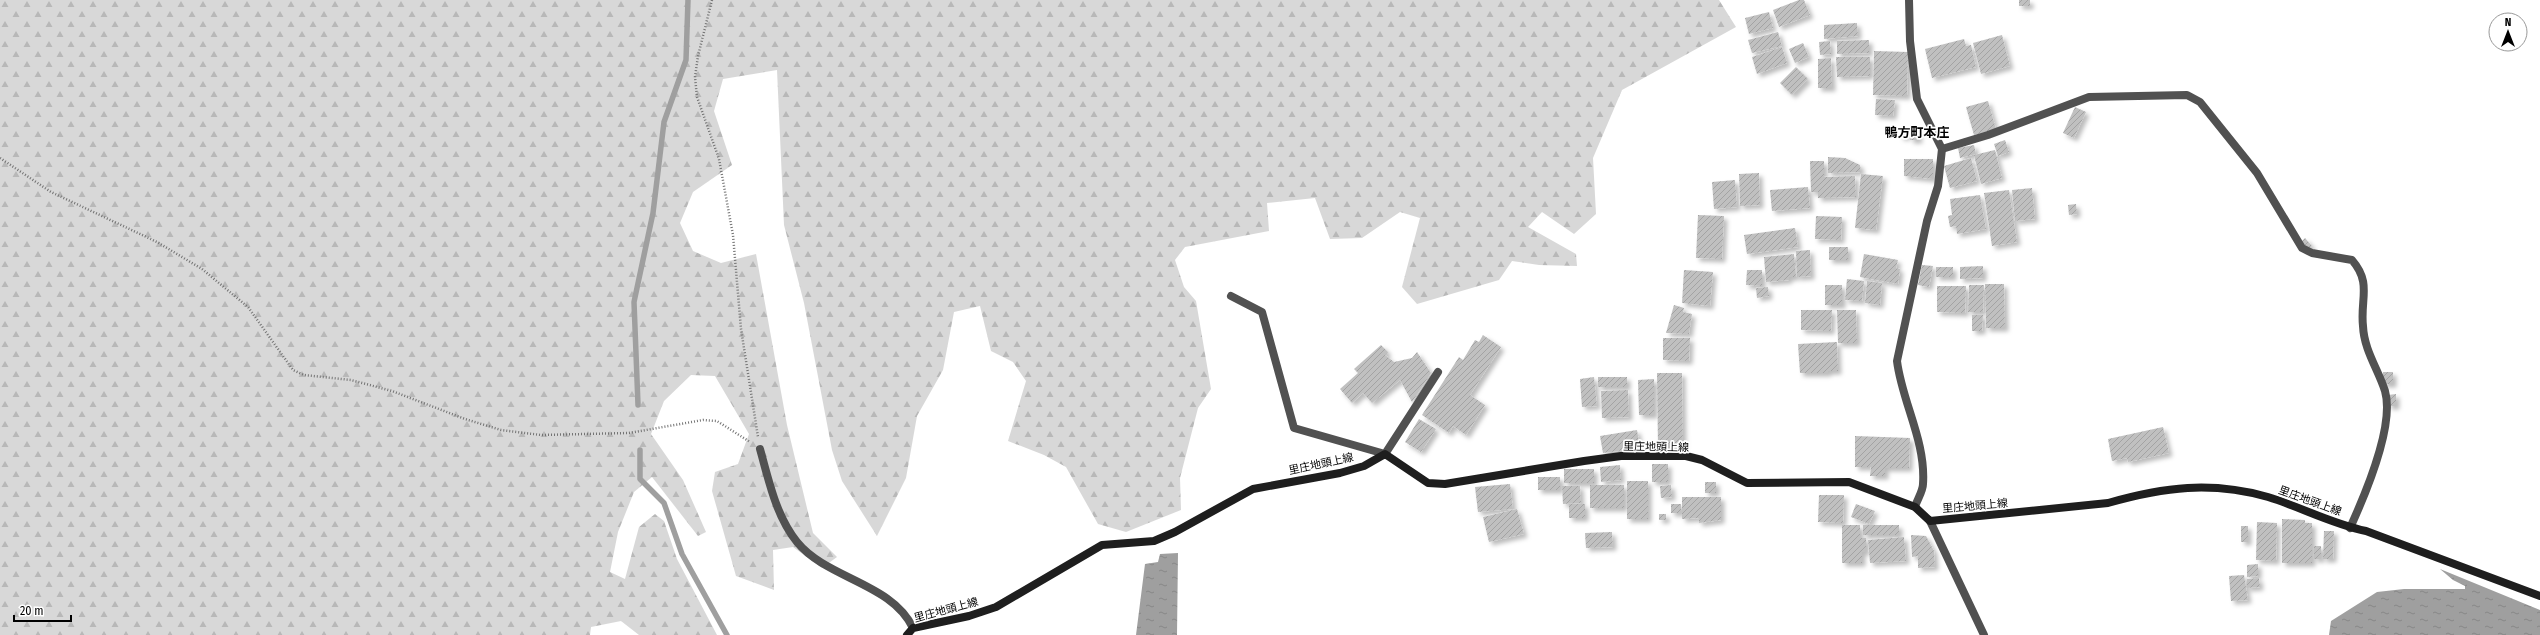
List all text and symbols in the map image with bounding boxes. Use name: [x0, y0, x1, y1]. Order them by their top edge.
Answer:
north arrow: [2488, 12, 2528, 52]
text: N: [2505, 16, 2511, 29]
district label: 鴨方町本庄: [1884, 125, 1950, 140]
street label: 里庄地頭上線: [1623, 440, 1689, 454]
street label: 里庄地頭上線: [1287, 451, 1355, 477]
street label: 里庄地頭上線: [2277, 484, 2343, 518]
street label: 里庄地頭上線: [1942, 497, 2008, 515]
street label: 里庄地頭上線: [912, 595, 980, 625]
scale bar: [14, 597, 71, 623]
text: 20 m: [20, 604, 44, 618]

